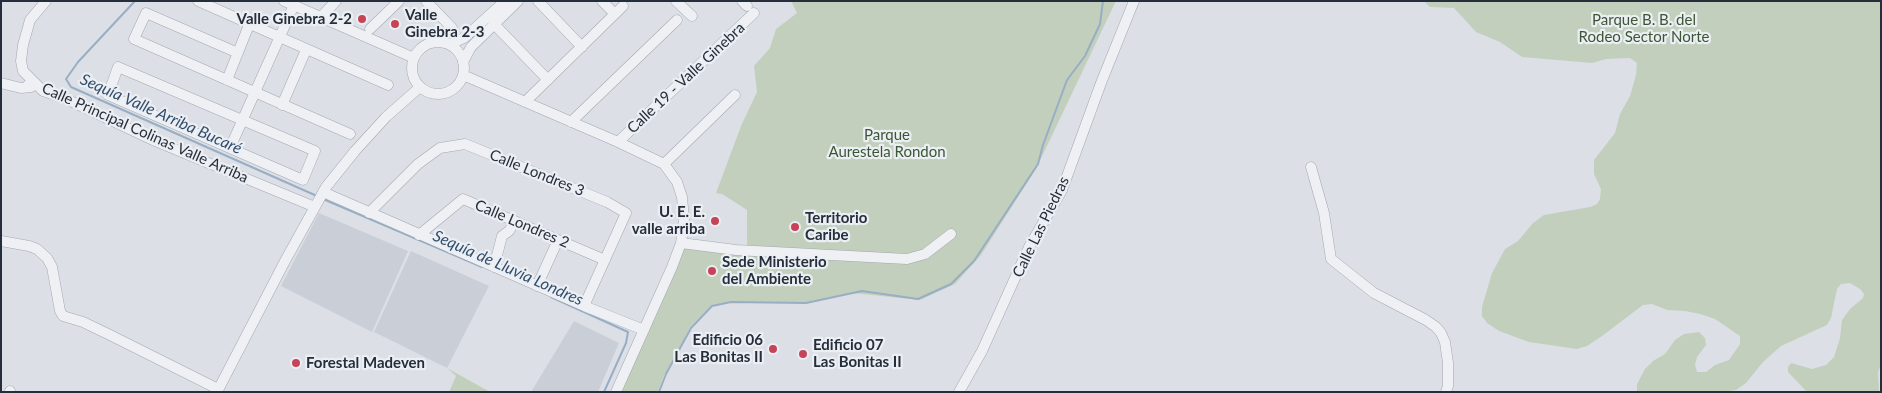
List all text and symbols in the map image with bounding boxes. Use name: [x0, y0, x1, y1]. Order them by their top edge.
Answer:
place label: Valle Ginebra 2-3: [405, 6, 484, 41]
place label: Valle Ginebra 2-2: [237, 10, 352, 28]
park label: Parque B. B. del Rodeo Sector Norte: [1579, 11, 1709, 46]
marker: Valle Ginebra 2-2: [356, 13, 368, 25]
marker: Valle Ginebra 2-3: [389, 18, 401, 30]
street label: Calle 19 - Valle Ginebra: [623, 19, 749, 137]
water label: Sequía Valle Arriba Bucaré: [77, 70, 245, 158]
street label: Calle Principal Colinas Valle Arriba: [39, 79, 251, 187]
park label: Parque Aurestela Rondon: [828, 126, 946, 161]
street label: Calle Londres 3: [487, 146, 587, 200]
street label: Calle Las Piedras: [1009, 174, 1073, 280]
street label: Calle Londres 2: [472, 196, 572, 252]
place label: U. E. E. valle arriba: [632, 203, 705, 238]
place label: Territorio Caribe: [805, 209, 867, 244]
marker: U. E. E. valle arriba: [709, 215, 721, 227]
marker: Territorio Caribe: [789, 221, 801, 233]
water label: Sequía de Lluvia Londres: [430, 226, 586, 310]
place label: Sede Ministerio del Ambiente: [722, 253, 827, 288]
marker: Sede Ministerio del Ambiente: [706, 265, 718, 277]
place label: Edificio 06 Las Bonitas II: [674, 331, 763, 366]
place label: Edificio 07 Las Bonitas II: [813, 336, 902, 371]
marker: Edificio 06 Las Bonitas II: [767, 343, 779, 355]
marker: Edificio 07 Las Bonitas II: [797, 348, 809, 360]
place label: Forestal Madeven: [306, 354, 425, 372]
marker: Forestal Madeven: [290, 357, 302, 369]

